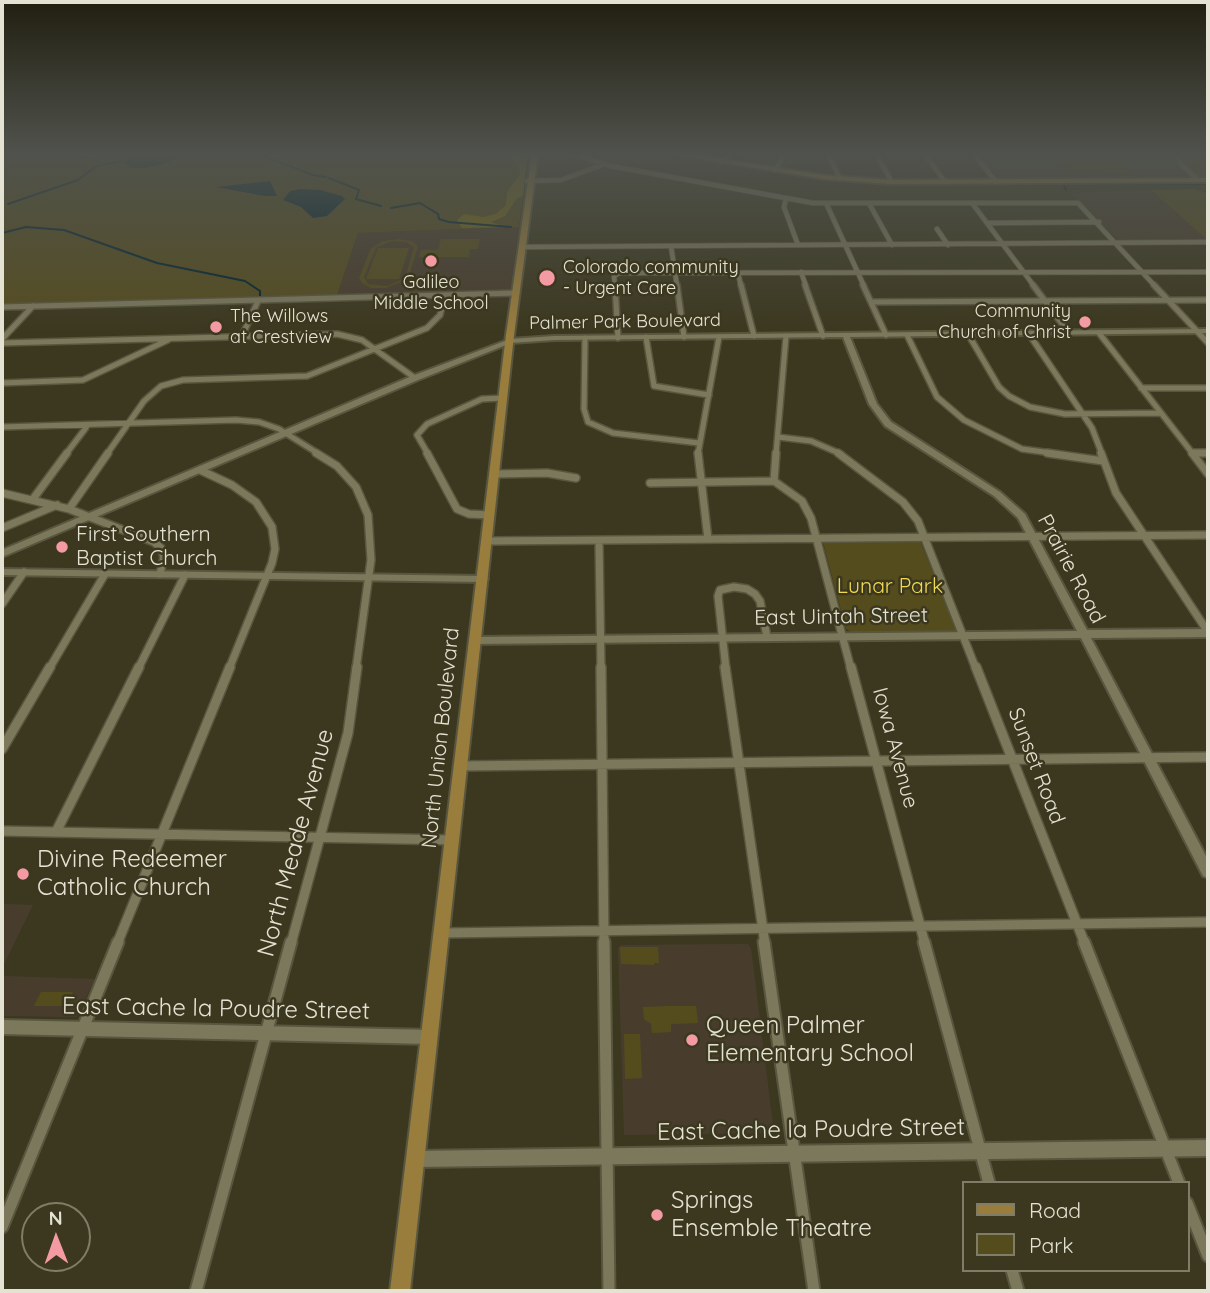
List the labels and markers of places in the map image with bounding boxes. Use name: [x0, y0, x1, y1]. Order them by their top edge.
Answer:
marker: Galileo Middle School: [423, 253, 439, 269]
place label: Colorado community - Urgent Care: [563, 257, 739, 300]
marker: Colorado community - Urgent Care: [537, 268, 557, 288]
place label: Galileo Middle School: [373, 272, 489, 314]
place label: Community Church of Christ: [938, 301, 1071, 344]
place label: The Willows at Crestview: [230, 306, 332, 348]
marker: Community Church of Christ: [1077, 314, 1093, 330]
marker: The Willows at Crestview: [208, 319, 224, 335]
place label: First Southern Baptist Church: [76, 522, 217, 572]
marker: First Southern Baptist Church: [54, 539, 70, 555]
place label: Divine Redeemer Catholic Church: [37, 846, 227, 902]
marker: Divine Redeemer Catholic Church: [15, 866, 31, 882]
place label: Queen Palmer Elementary School: [706, 1012, 914, 1068]
marker: Queen Palmer Elementary School: [684, 1032, 700, 1048]
place label: Springs Ensemble Theatre: [671, 1187, 872, 1243]
marker: Springs Ensemble Theatre: [649, 1207, 665, 1223]

